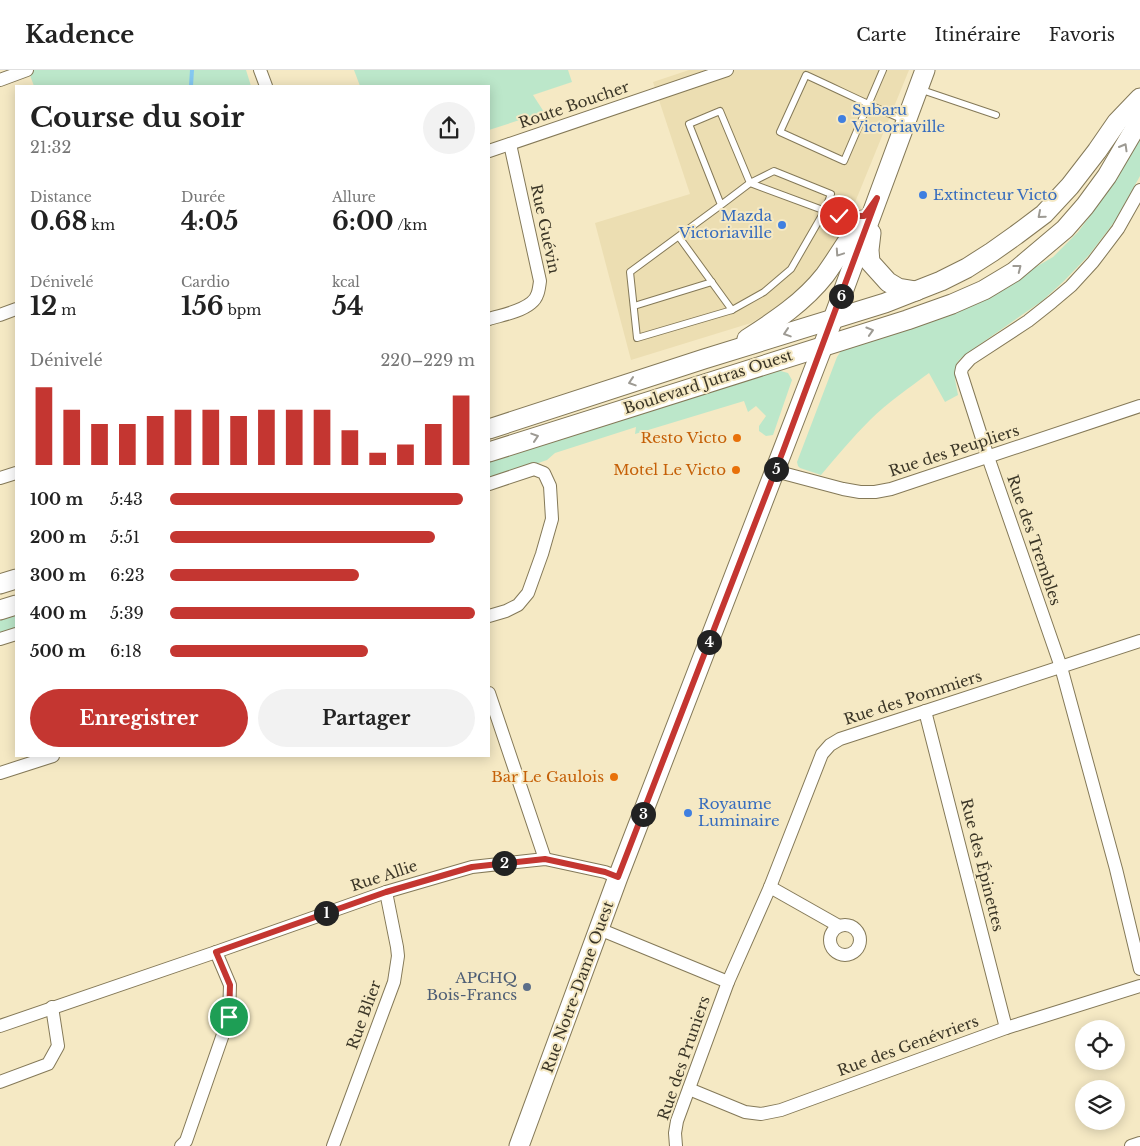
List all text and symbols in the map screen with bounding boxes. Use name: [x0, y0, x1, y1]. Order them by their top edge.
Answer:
text: Kadence: [25, 20, 134, 49]
text: Carte: [856, 24, 906, 46]
text: Itinéraire: [934, 24, 1021, 46]
text: Favoris: [1049, 24, 1115, 46]
street label: Route Boucher: [516, 76, 632, 132]
text: Course du soir: [30, 100, 245, 135]
place label: Subaru Victoriaville: [851, 100, 945, 136]
button: share: [423, 102, 475, 154]
marker: Subaru Victoriaville: [836, 113, 848, 125]
text: 21:32: [30, 137, 71, 157]
one-way arrow: [1118, 143, 1128, 152]
street label: Rue Guévin: [527, 182, 564, 275]
place label: Extincteur Victo: [933, 185, 1057, 204]
text: Distance: [30, 188, 92, 206]
text: Durée: [181, 188, 225, 206]
text: Allure: [332, 188, 376, 206]
marker: Extincteur Victo: [917, 189, 929, 201]
pin: [818, 195, 860, 237]
icon: check: [825, 202, 853, 230]
text: 0.68: [30, 206, 87, 237]
text: 4:05: [181, 206, 238, 237]
text: 6:00: [332, 206, 394, 237]
place label: Mazda Victoriaville: [678, 206, 773, 242]
one-way arrow: [1038, 209, 1047, 218]
text: km: [87, 216, 115, 234]
text: /km: [394, 216, 427, 234]
marker: Mazda Victoriaville: [776, 219, 788, 231]
one-way arrow: [836, 247, 845, 257]
one-way arrow: [1012, 265, 1021, 273]
text: Dénivelé: [30, 273, 94, 291]
text: Cardio: [181, 273, 230, 291]
text: kcal: [332, 273, 360, 291]
pin: 6: [828, 284, 854, 308]
text: 6: [837, 287, 846, 305]
text: 12: [30, 291, 57, 322]
text: 156: [181, 291, 224, 322]
text: 54: [332, 291, 363, 322]
text: m: [57, 301, 76, 319]
text: bpm: [224, 301, 261, 319]
one-way arrow: [783, 327, 791, 337]
one-way arrow: [865, 327, 873, 337]
street label: Boulevard Jutras Ouest: [621, 345, 795, 418]
text: Dénivelé: [30, 350, 103, 370]
text: 220–229 m: [381, 350, 475, 370]
one-way arrow: [628, 377, 637, 387]
street label: Rue des Peupliers: [886, 420, 1022, 481]
place label: Resto Victo: [640, 428, 727, 447]
marker: Resto Victo: [731, 432, 743, 444]
one-way arrow: [531, 433, 539, 443]
pin: 5: [764, 456, 788, 482]
place label: Motel Le Victo: [613, 460, 726, 479]
text: 5: [772, 460, 781, 478]
marker: Motel Le Victo: [730, 464, 742, 476]
street label: Rue des Trembles: [1003, 472, 1066, 608]
text: 100 m: [30, 489, 83, 509]
text: 5:43: [110, 489, 143, 509]
text: 200 m: [30, 527, 87, 547]
text: 5:51: [110, 527, 140, 547]
text: 300 m: [30, 565, 86, 585]
text: 6:23: [110, 565, 145, 585]
text: 400 m: [30, 603, 87, 623]
text: 5:39: [110, 603, 144, 623]
pin: 4: [696, 630, 722, 654]
text: 4: [705, 633, 714, 651]
text: 500 m: [30, 641, 86, 661]
text: 6:18: [110, 641, 142, 661]
street label: Rue des Pommiers: [841, 666, 985, 729]
button: Enregistrer: [30, 689, 248, 747]
button: Partager: [258, 689, 475, 747]
place label: Bar Le Gaulois: [491, 767, 604, 786]
marker: Bar Le Gaulois: [608, 771, 620, 783]
place label: Royaume Luminaire: [698, 794, 780, 830]
street label: Rue des Épinettes: [957, 796, 1008, 934]
pin: 3: [630, 802, 656, 826]
text: 3: [639, 805, 648, 823]
marker: Royaume Luminaire: [682, 807, 694, 819]
pin: 2: [492, 850, 516, 876]
text: 2: [500, 854, 509, 872]
street label: Rue Allie: [348, 856, 420, 895]
street label: Rue Notre-Dame Ouest: [538, 898, 618, 1075]
pin: 1: [314, 900, 338, 926]
text: 1: [323, 904, 330, 922]
place label: APCHQ Bois-Francs: [426, 968, 517, 1004]
street label: Rue Blier: [342, 977, 385, 1052]
marker: APCHQ Bois-Francs: [521, 981, 533, 993]
street label: Rue des Pruniers: [653, 993, 714, 1122]
pin: [208, 996, 250, 1038]
icon: arrive: [215, 1003, 243, 1031]
street label: Rue des Genévriers: [835, 1011, 981, 1080]
map controls: [1075, 1020, 1125, 1130]
button: locate: [1075, 1020, 1125, 1070]
button: layers: [1075, 1080, 1125, 1130]

